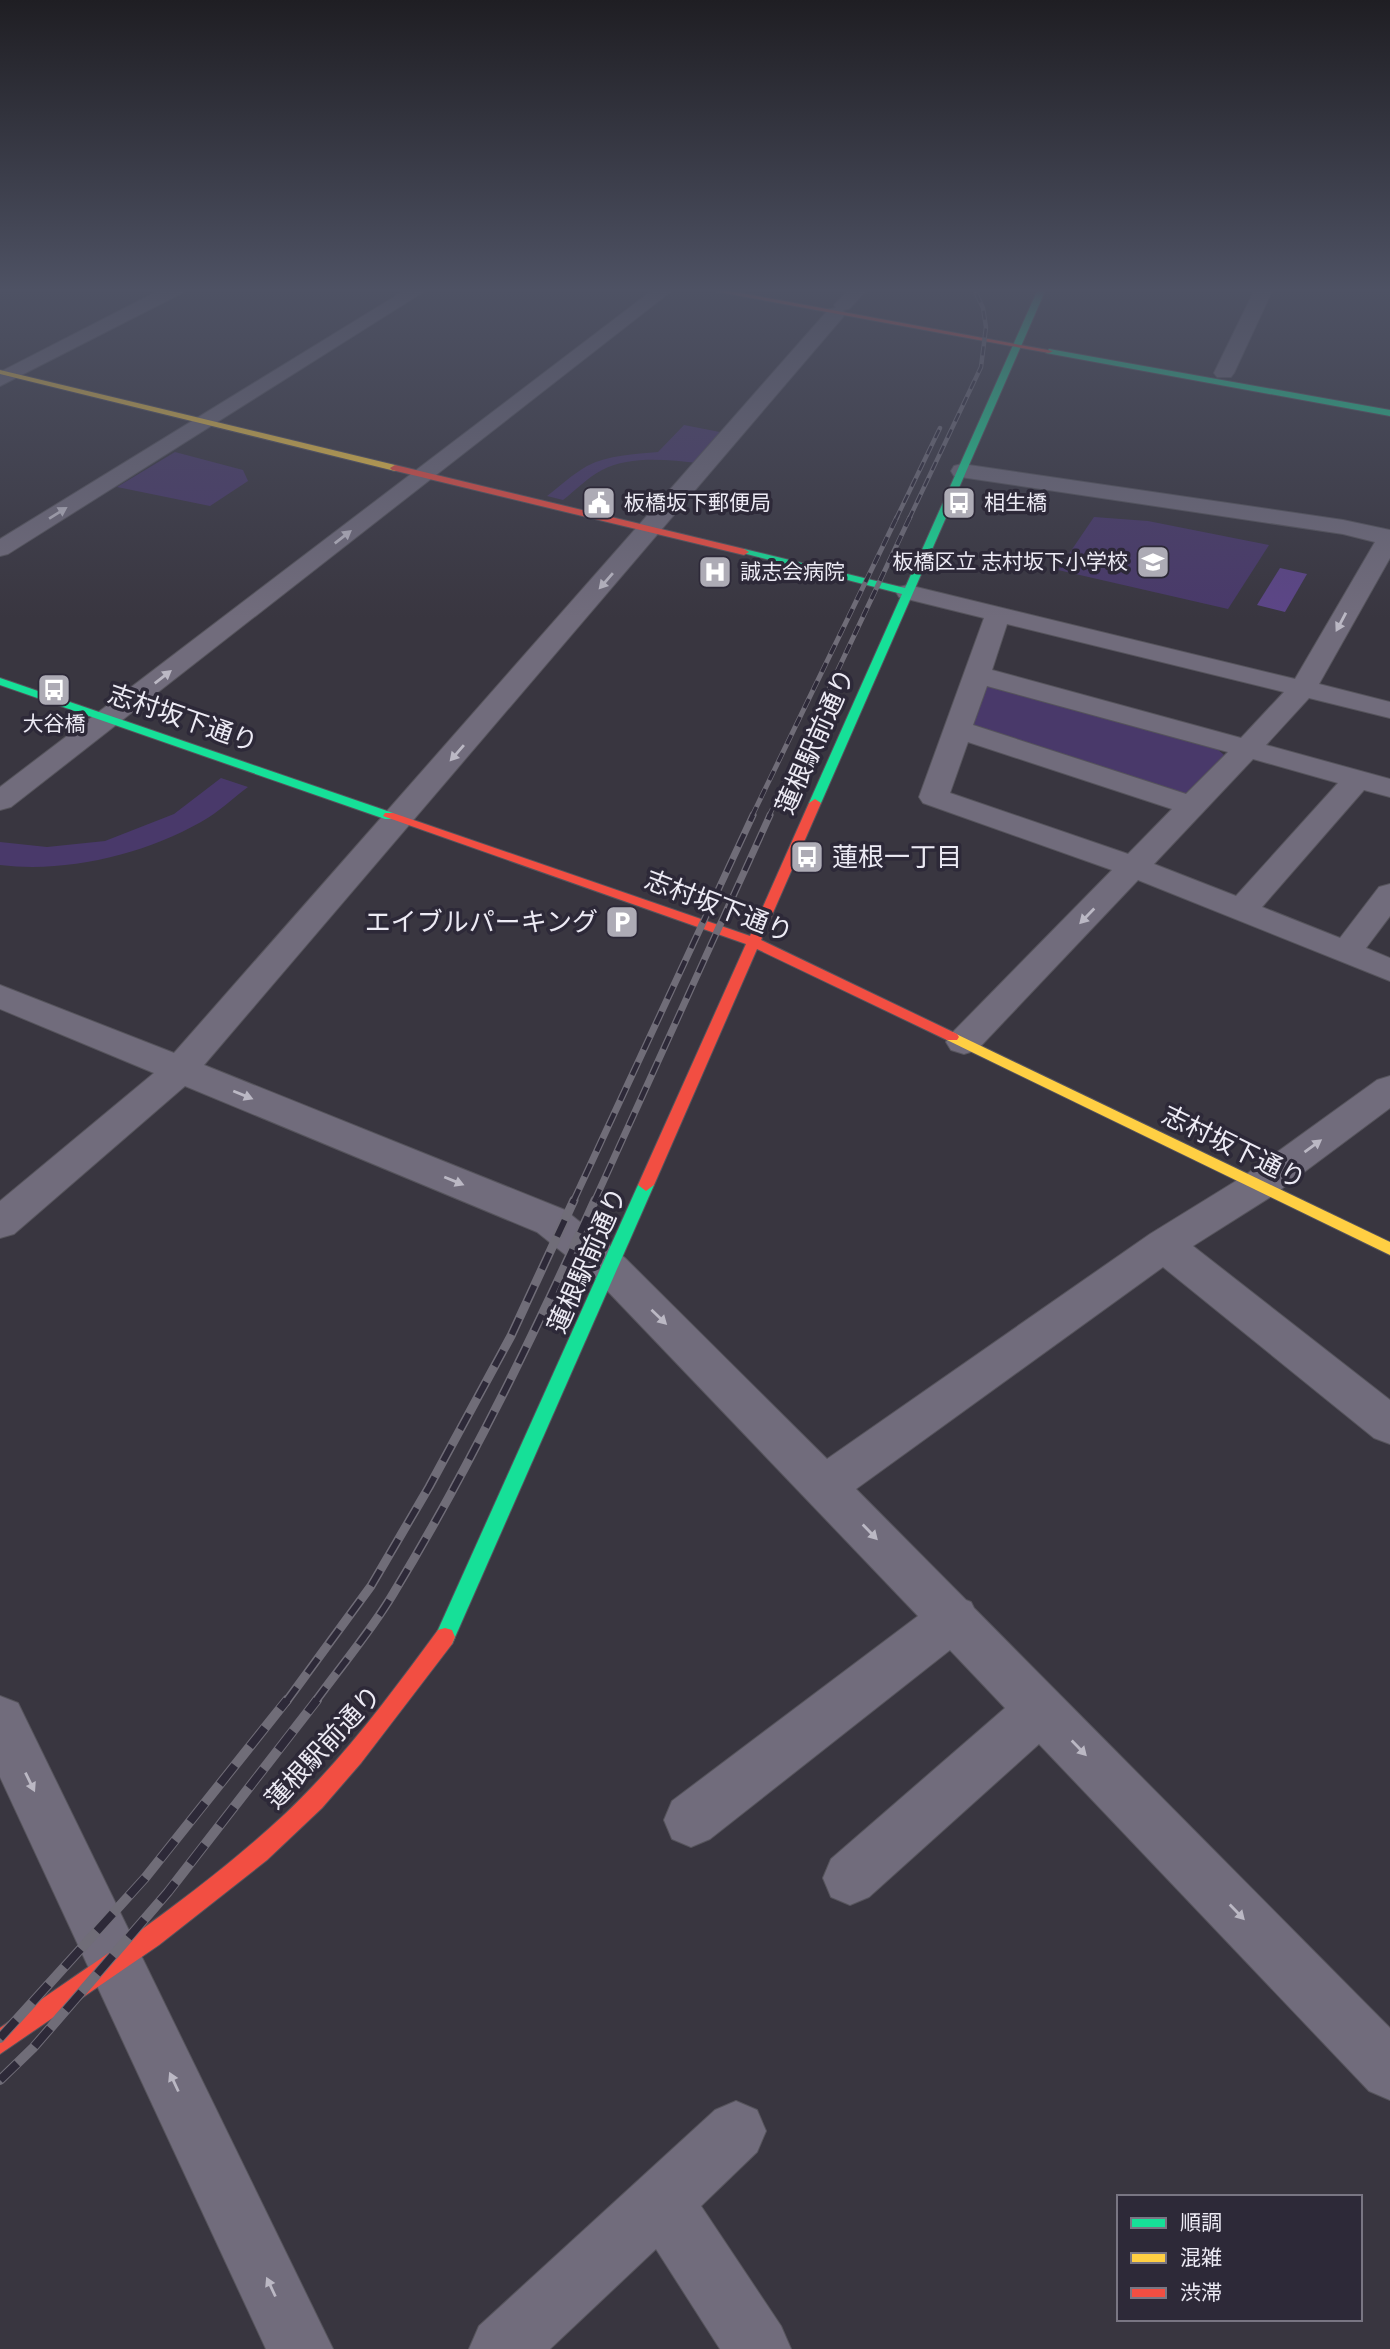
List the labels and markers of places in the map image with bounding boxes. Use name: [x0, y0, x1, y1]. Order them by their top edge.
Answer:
public building icon: 板橋坂下郵便局: [580, 484, 618, 522]
bus stop icon: 相生橋: [940, 484, 978, 522]
place label: 板橋坂下郵便局: [624, 489, 771, 516]
place label: 相生橋: [984, 489, 1047, 516]
school or university icon: 板橋区立 志村坂下小学校: [1134, 543, 1172, 581]
place label: 板橋区立 志村坂下小学校: [893, 548, 1128, 575]
hospital icon: 誠志会病院: [696, 553, 734, 591]
place label: 誠志会病院: [740, 558, 845, 585]
bus stop icon: 大谷橋: [35, 671, 73, 709]
place label: 大谷橋: [23, 710, 86, 737]
bus stop icon: 蓮根一丁目: [788, 838, 826, 876]
place label: 蓮根一丁目: [832, 840, 962, 873]
parking icon: エイブルパーキング: [603, 903, 641, 941]
place label: エイブルパーキング: [365, 905, 598, 938]

